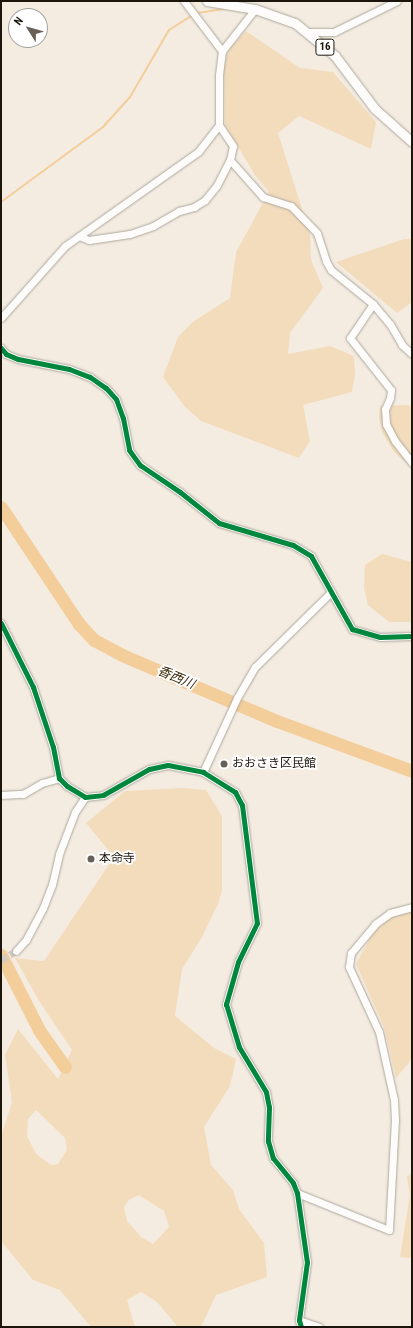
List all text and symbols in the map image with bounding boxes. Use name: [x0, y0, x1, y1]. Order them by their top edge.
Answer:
north arrow: [8, 8, 48, 48]
text: N: [12, 14, 26, 28]
road number: 16: [315, 38, 335, 56]
water label: 香西川: [155, 663, 197, 693]
place label: おおさき区民館: [232, 757, 316, 771]
marker: おおさき区民館: [219, 759, 229, 769]
place label: 本命寺: [99, 852, 135, 866]
marker: 本命寺: [86, 854, 96, 864]

